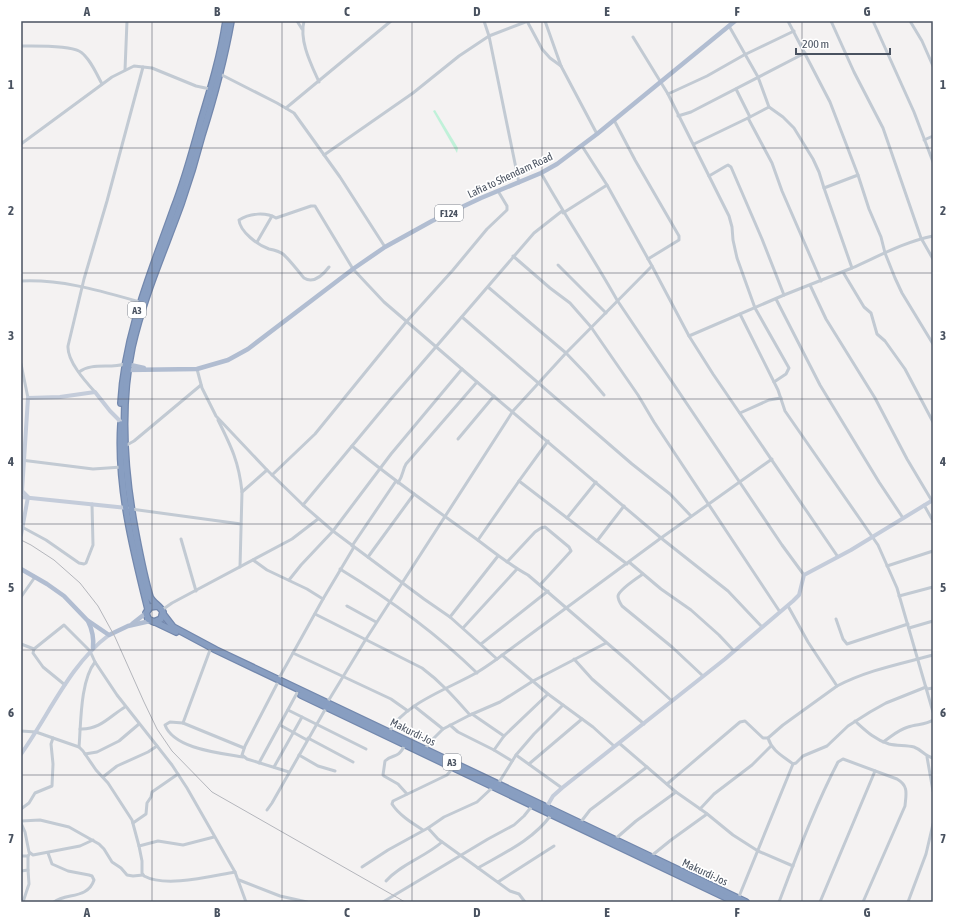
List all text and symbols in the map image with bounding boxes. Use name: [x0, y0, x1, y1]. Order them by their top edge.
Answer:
text: A: [83, 4, 91, 19]
text: B: [214, 4, 221, 19]
text: C: [344, 4, 350, 19]
text: D: [473, 4, 481, 19]
text: E: [604, 4, 610, 19]
text: F: [734, 4, 740, 19]
text: G: [864, 4, 871, 19]
scale bar: [796, 30, 890, 56]
text: 200 m: [802, 37, 829, 51]
text: 1: [8, 77, 14, 92]
text: 1: [940, 77, 946, 92]
street label: Lafia to Shendam Road: [466, 150, 554, 200]
text: 2: [8, 203, 14, 218]
text: 2: [940, 203, 946, 218]
road number: F124: [435, 205, 463, 221]
road number: A3: [128, 302, 146, 318]
text: 3: [8, 328, 14, 343]
text: 3: [940, 328, 946, 343]
text: 4: [7, 454, 14, 469]
text: 4: [939, 454, 946, 469]
text: 5: [8, 580, 14, 595]
text: 5: [940, 580, 946, 595]
text: 6: [8, 705, 14, 720]
text: 6: [940, 705, 946, 720]
street label: Makurdi-Jos: [388, 716, 438, 748]
road number: A3: [443, 754, 461, 770]
text: 7: [8, 831, 14, 846]
text: 7: [940, 831, 946, 846]
street label: Makurdi-Jos: [680, 856, 730, 888]
text: A: [83, 905, 91, 920]
text: B: [214, 905, 221, 920]
text: C: [344, 905, 350, 920]
text: D: [473, 905, 481, 920]
text: E: [604, 905, 610, 920]
text: F: [734, 905, 740, 920]
text: G: [864, 905, 871, 920]

